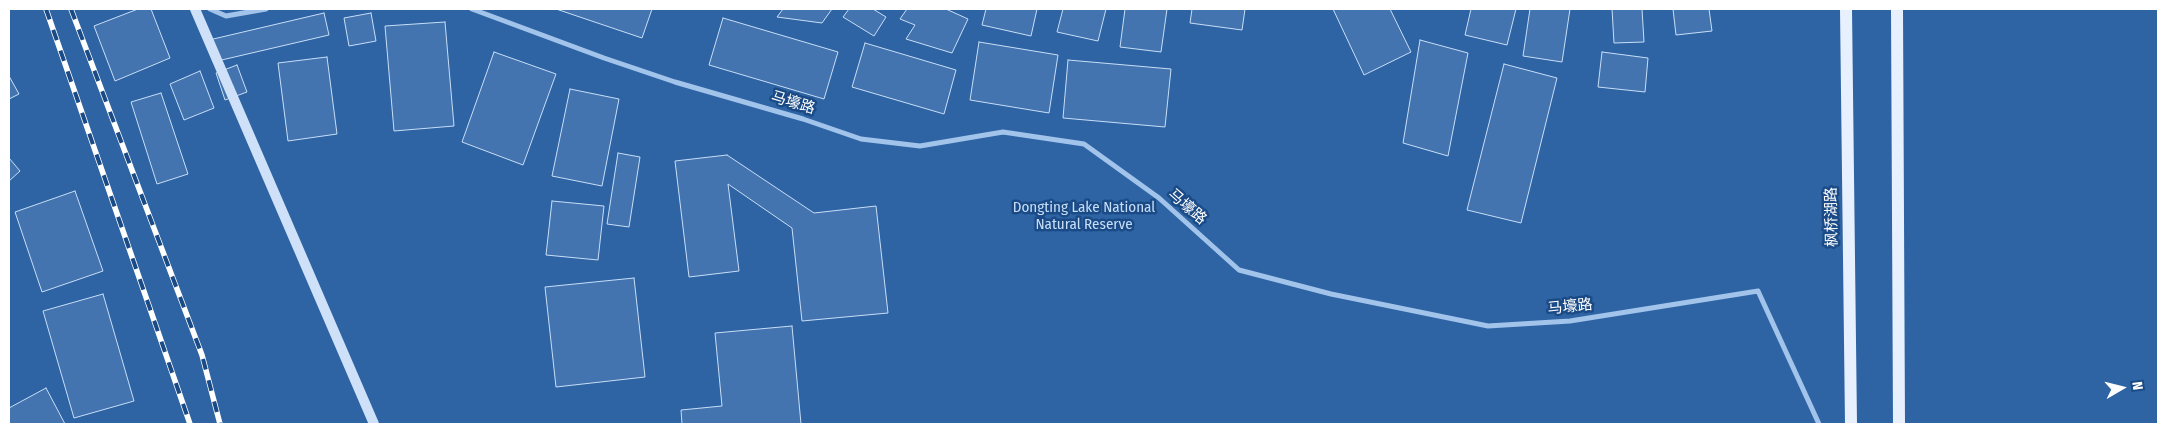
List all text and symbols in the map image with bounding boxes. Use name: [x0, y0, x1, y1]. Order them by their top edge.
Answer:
street label: 马壕路: [769, 88, 817, 118]
street label: 马壕路: [1164, 185, 1210, 229]
street label: 枫桥湖路: [1822, 187, 1842, 247]
park label: Dongting Lake National Natural Reserve: [1013, 199, 1155, 234]
street label: 马壕路: [1547, 296, 1593, 318]
north arrow: [2097, 363, 2147, 413]
text: N: [2128, 380, 2146, 391]

